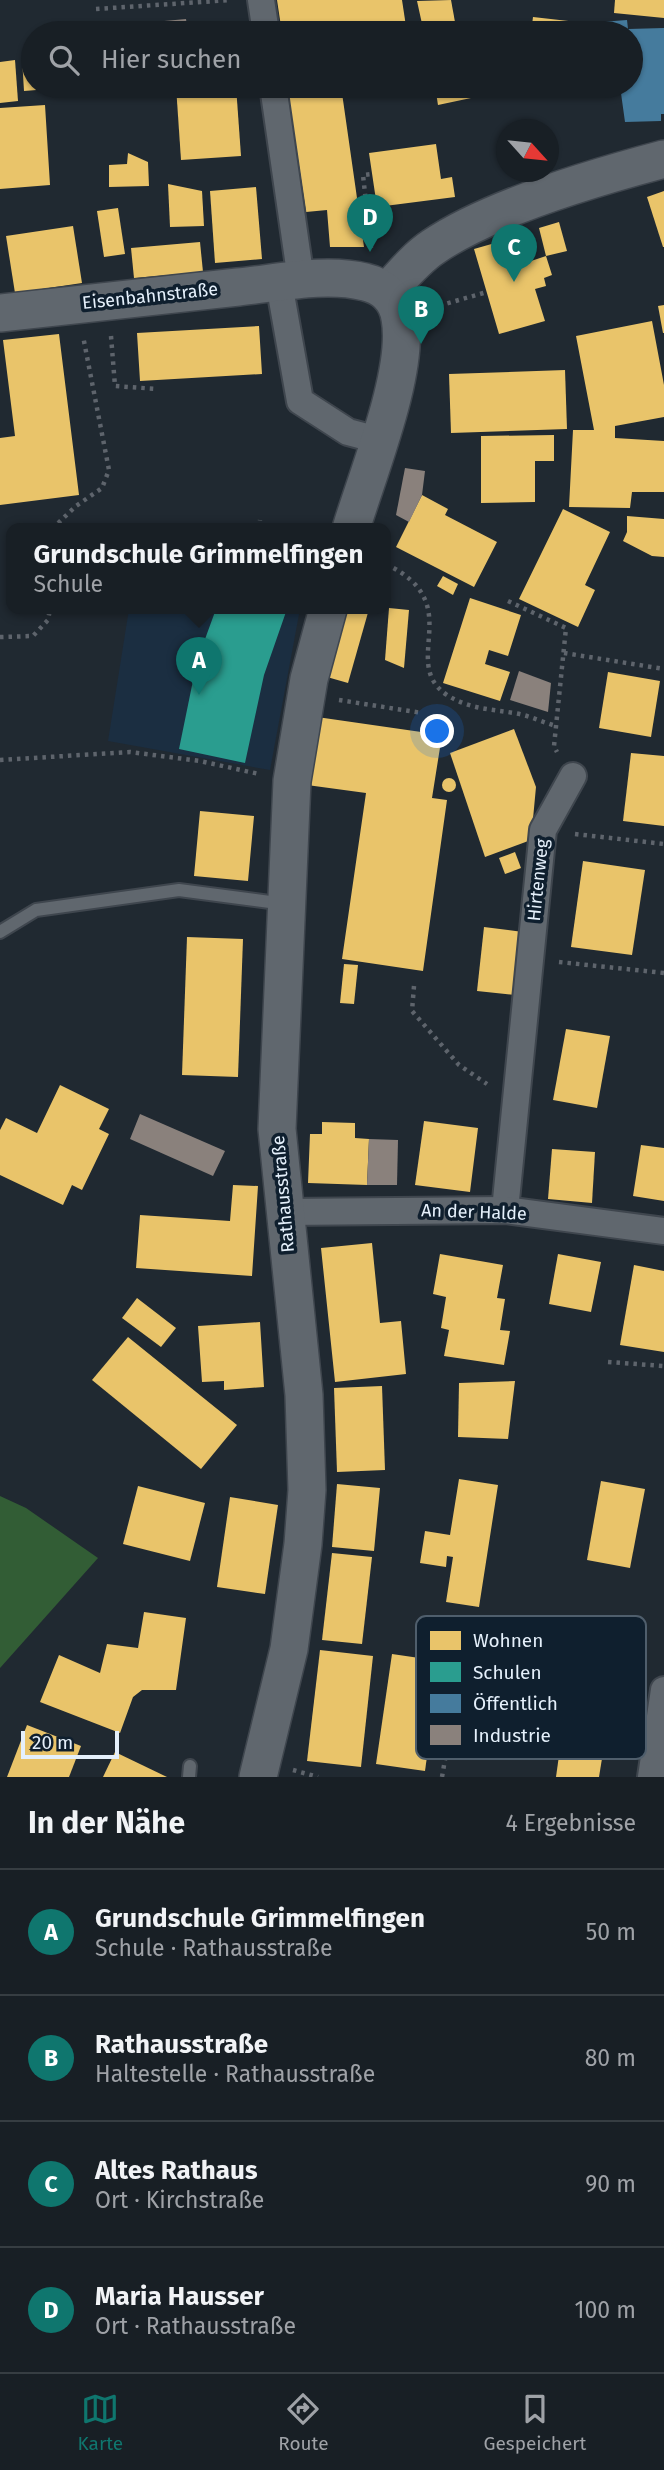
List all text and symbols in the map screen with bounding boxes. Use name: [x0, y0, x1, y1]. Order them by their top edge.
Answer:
search box: [21, 21, 643, 98]
icon: search: [45, 41, 83, 79]
text: Hier suchen: [101, 44, 241, 75]
north arrow: [496, 119, 559, 182]
pin: D: [347, 194, 393, 252]
pin: C: [491, 224, 537, 282]
street label: Eisenbahnstraße: [81, 278, 219, 314]
pin: B: [398, 286, 444, 344]
popup: [6, 523, 391, 614]
text: Grundschule Grimmelfingen: [34, 539, 363, 570]
text: Schule: [34, 570, 103, 598]
pin: A: [176, 637, 222, 695]
your location: [420, 714, 454, 748]
street label: Hirtenweg: [523, 837, 553, 922]
street label: Rathausstraße: [267, 1134, 299, 1254]
street label: An der Halde: [421, 1199, 527, 1225]
legend: [416, 1616, 646, 1759]
text: Wohnen: [473, 1629, 543, 1652]
text: Schulen: [473, 1661, 542, 1684]
text: Öffentlich: [473, 1692, 558, 1715]
text: Industrie: [473, 1724, 551, 1747]
scale bar: [21, 1728, 119, 1760]
text: 20 m: [32, 1731, 73, 1754]
text: In der Nähe: [28, 1805, 185, 1841]
text: 4 Ergebnisse: [506, 1809, 636, 1837]
text: Grundschule Grimmelfingen: [95, 1903, 425, 1934]
text: A: [44, 1918, 58, 1946]
text: 50 m: [586, 1918, 636, 1946]
text: Schule · Rathausstraße: [95, 1934, 332, 1962]
text: Rathausstraße: [95, 2029, 268, 2060]
text: B: [44, 2044, 58, 2072]
text: 80 m: [585, 2044, 636, 2072]
text: Haltestelle · Rathausstraße: [95, 2060, 375, 2088]
text: Altes Rathaus: [95, 2155, 257, 2186]
text: C: [44, 2170, 58, 2198]
text: 90 m: [585, 2170, 636, 2198]
text: Ort · Kirchstraße: [95, 2186, 264, 2214]
text: Maria Hausser: [95, 2281, 264, 2312]
text: D: [44, 2296, 58, 2324]
text: 100 m: [575, 2296, 636, 2324]
text: Ort · Rathausstraße: [95, 2312, 296, 2340]
tab: Karte: [78, 2390, 123, 2455]
tab: Route: [278, 2390, 328, 2455]
tab: Gespeichert: [484, 2390, 586, 2455]

